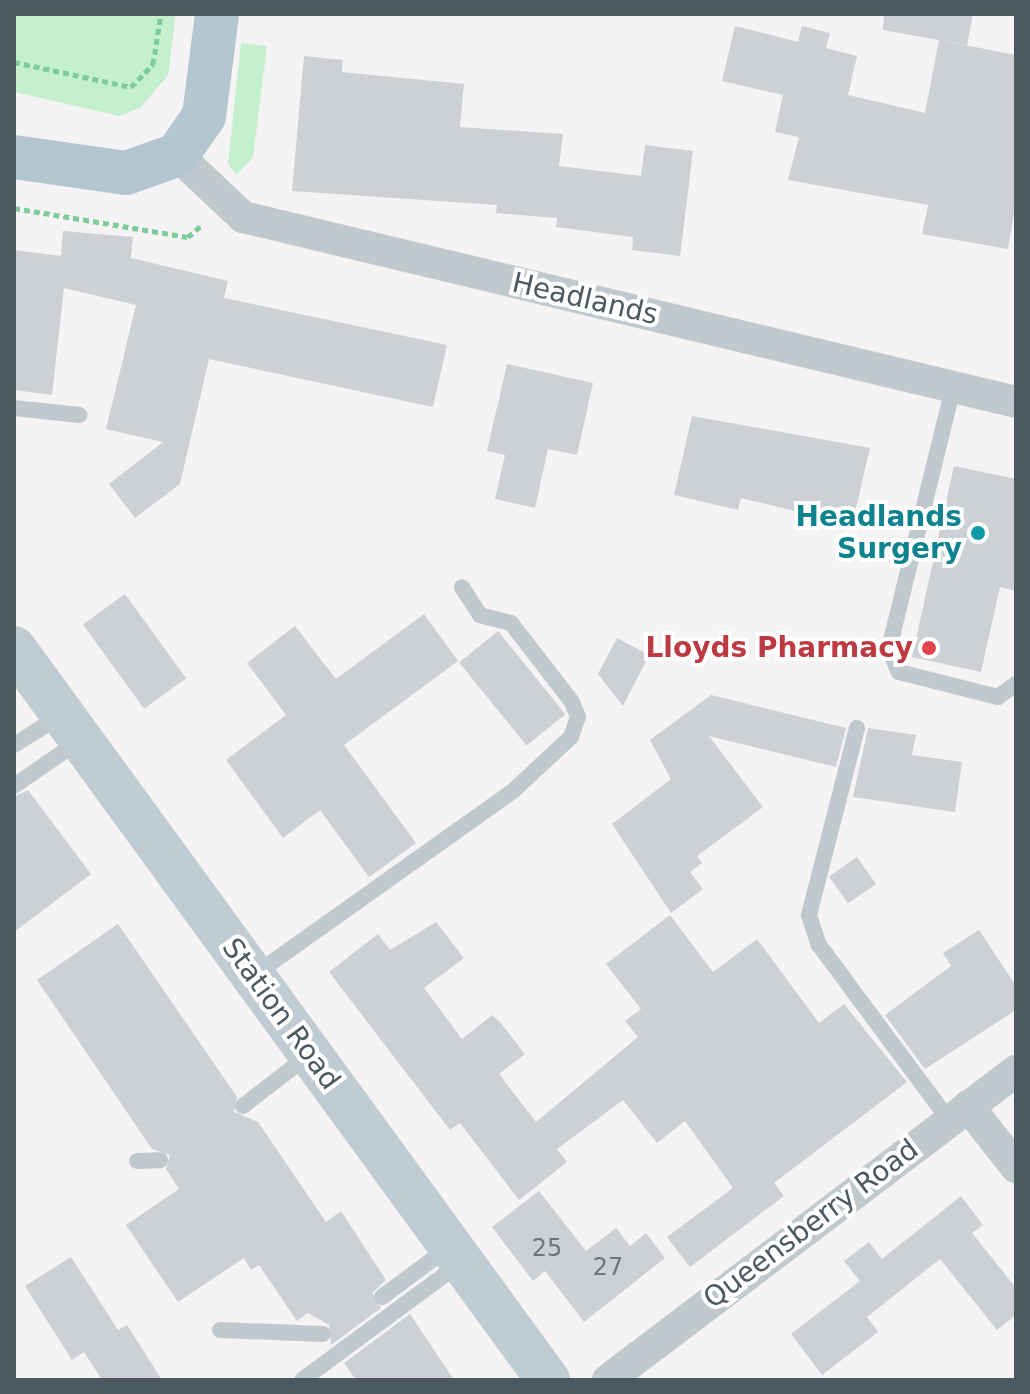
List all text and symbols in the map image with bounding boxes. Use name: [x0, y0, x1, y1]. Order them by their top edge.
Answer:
street label: Headlands: [509, 266, 661, 332]
place label: Headlands Surgery: [796, 500, 962, 566]
marker: Headlands Surgery: [969, 524, 987, 542]
place label: Lloyds Pharmacy: [646, 631, 913, 665]
marker: Lloyds Pharmacy: [920, 639, 938, 657]
street label: Station Road: [215, 932, 347, 1096]
street label: Queensberry Road: [697, 1132, 925, 1316]
house number: 25: [532, 1235, 562, 1263]
house number: 27: [593, 1254, 623, 1282]

